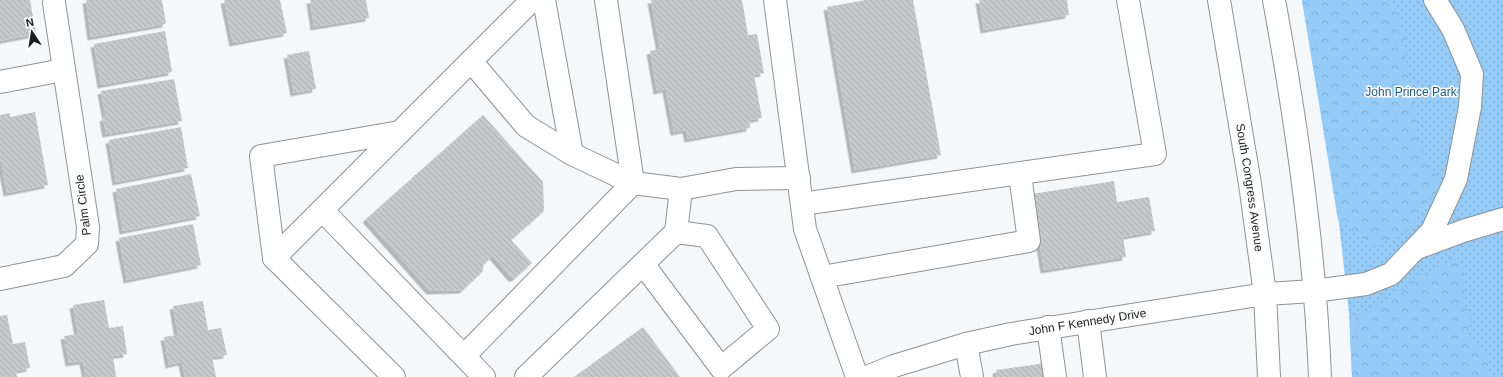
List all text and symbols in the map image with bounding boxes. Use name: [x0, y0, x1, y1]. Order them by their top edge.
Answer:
north arrow: [12, 12, 52, 52]
text: N: [25, 16, 35, 29]
park label: John Prince Park: [1365, 85, 1458, 99]
street label: South Congress Avenue: [1233, 122, 1266, 253]
street label: Palm Circle: [72, 173, 94, 236]
street label: John F Kennedy Drive: [1028, 306, 1148, 338]

